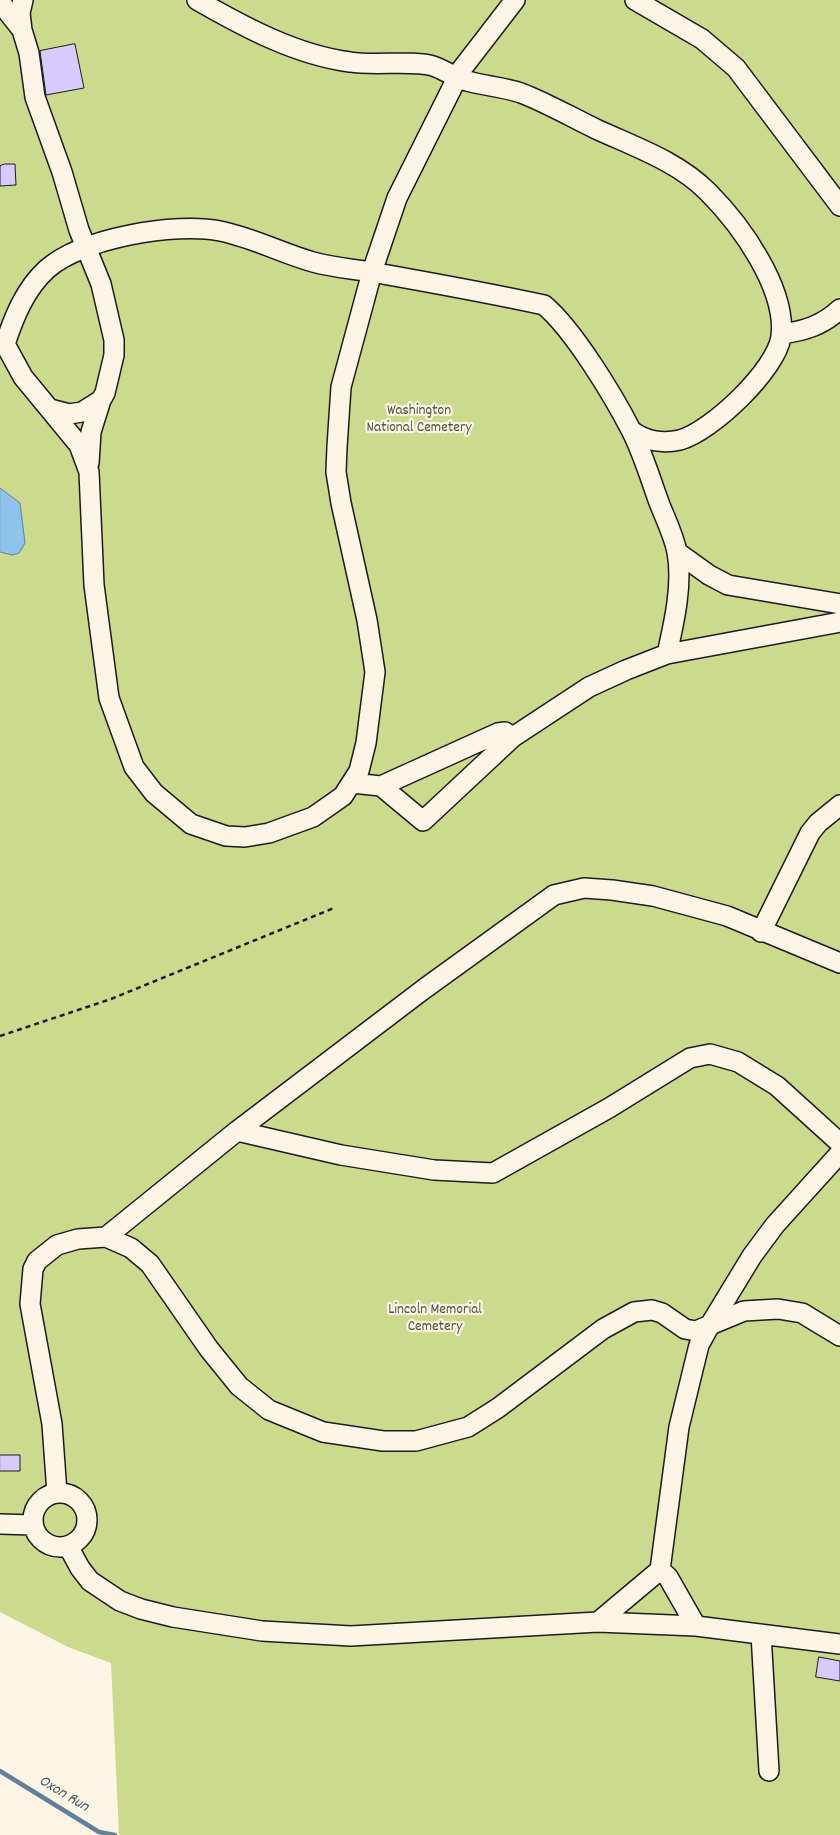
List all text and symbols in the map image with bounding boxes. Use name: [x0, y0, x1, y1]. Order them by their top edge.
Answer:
park label: Washington National Cemetery: [366, 403, 472, 438]
park label: Lincoln Memorial Cemetery: [388, 1302, 482, 1337]
water label: Oxon Run: [34, 1773, 92, 1817]

